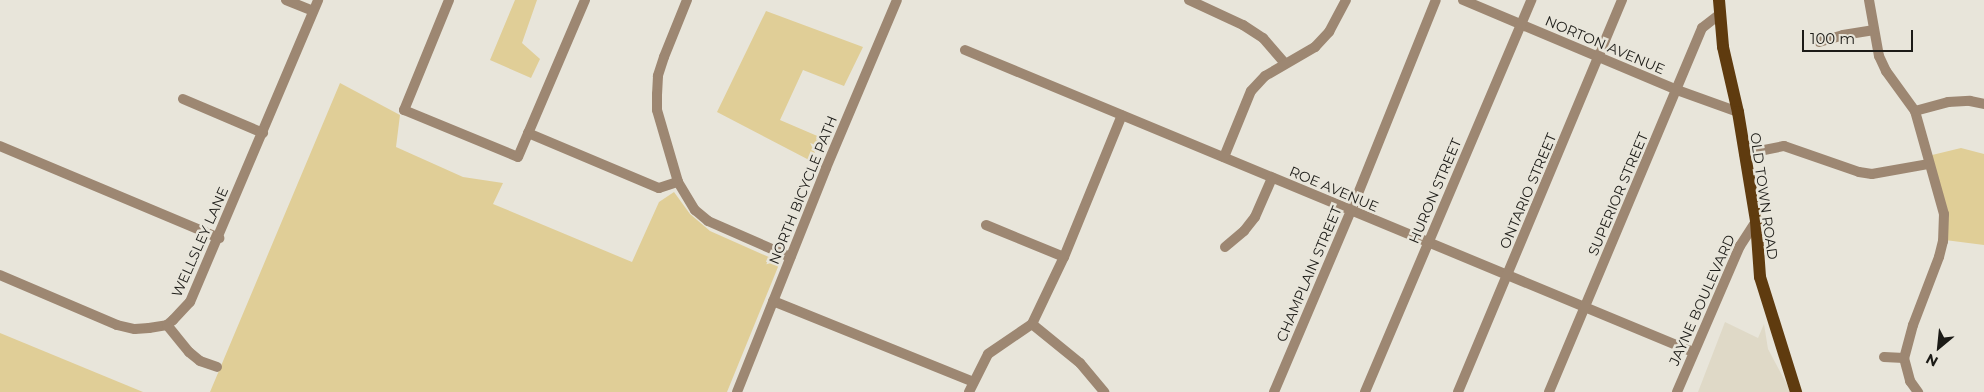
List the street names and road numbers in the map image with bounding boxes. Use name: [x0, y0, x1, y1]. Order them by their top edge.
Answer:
street label: NORTON AVENUE: [1543, 12, 1667, 78]
street label: NORTH BICYCLE PATH: [765, 113, 841, 267]
street label: SUPERIOR STREET: [1584, 130, 1652, 258]
street label: ONTARIO STREET: [1496, 131, 1560, 251]
street label: OLD TOWN ROAD: [1747, 131, 1781, 261]
street label: HURON STREET: [1405, 136, 1465, 246]
street label: ROE AVENUE: [1287, 163, 1381, 215]
street label: WELLSLEY LANE: [168, 184, 232, 300]
street label: CHAMPLAIN STREET: [1273, 204, 1345, 344]
street label: JAYNE BOULEVARD: [1666, 232, 1738, 368]

